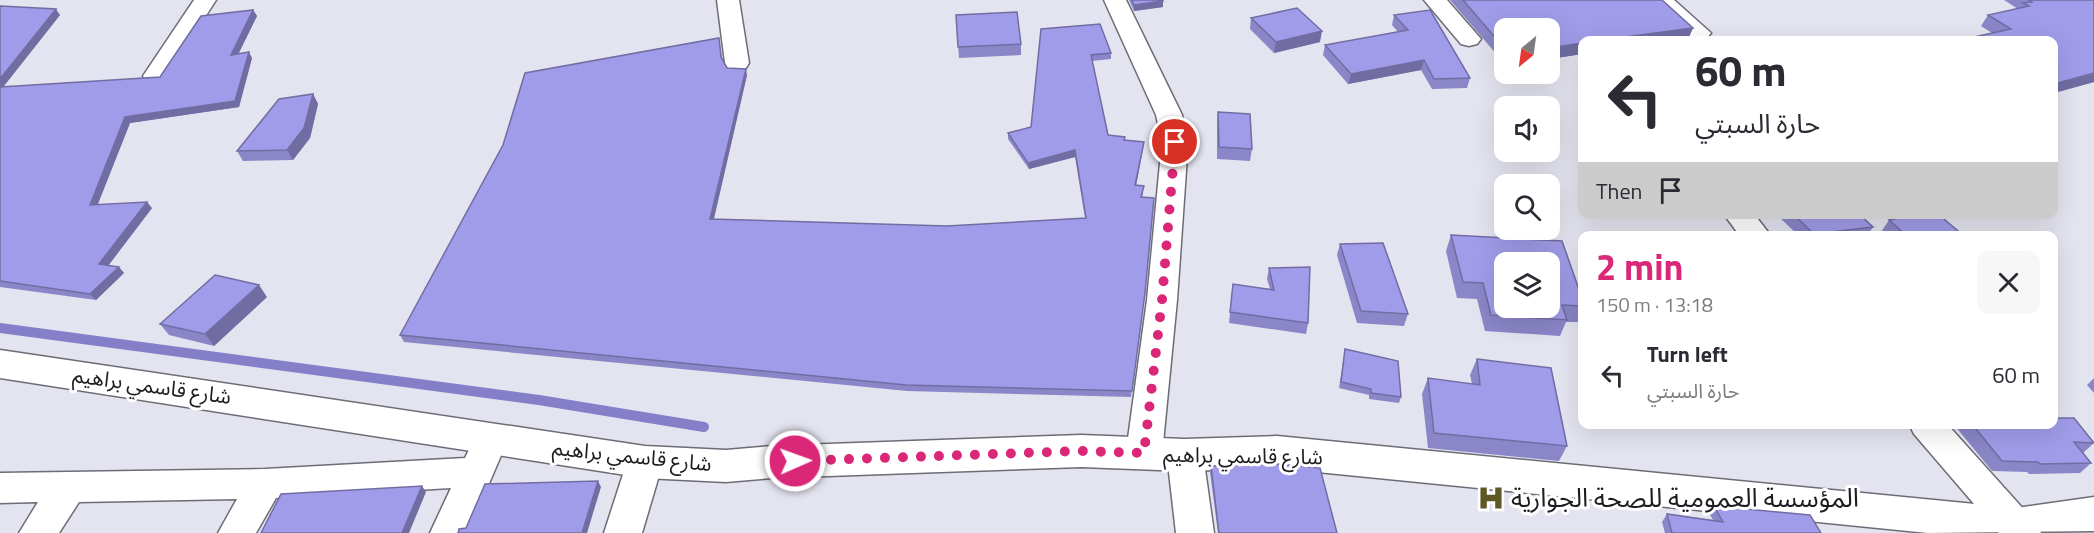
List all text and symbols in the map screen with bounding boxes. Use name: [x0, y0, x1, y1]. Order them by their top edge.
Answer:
north arrow: [1494, 18, 1560, 84]
map controls: [1494, 18, 1560, 318]
text: 60 m: [1695, 38, 1787, 102]
icon: left: [1596, 60, 1674, 138]
button: sound: [1494, 96, 1560, 162]
text: حارة السبتي: [1695, 102, 1820, 143]
pin: [1149, 116, 1200, 167]
icon: arrive: [1158, 125, 1191, 158]
button: search: [1494, 174, 1560, 240]
text: Then: [1596, 174, 1642, 208]
icon: arrive: [1654, 174, 1687, 207]
text: 2 min: [1596, 239, 1683, 294]
button: close: [1977, 251, 2040, 314]
button: layers: [1494, 252, 1560, 318]
text: 150 m · 13:18: [1596, 289, 1713, 320]
text: Turn left: [1647, 337, 1728, 371]
street label: شارع قاسمي براهيم: [71, 358, 234, 413]
text: 60 m: [1992, 358, 2040, 392]
icon: left: [1596, 359, 1629, 392]
text: حارة السبتي: [1647, 375, 1740, 406]
position arrow: [763, 429, 827, 493]
street label: شارع قاسمي براهيم: [551, 431, 713, 480]
street label: شارع قاسمي براهيم: [1163, 438, 1323, 473]
place label: المؤسسة العمومية للصحة الجوارية: [1511, 478, 1859, 517]
hospital icon: المؤسسة العمومية للصحة الجوارية: [1476, 483, 1506, 513]

